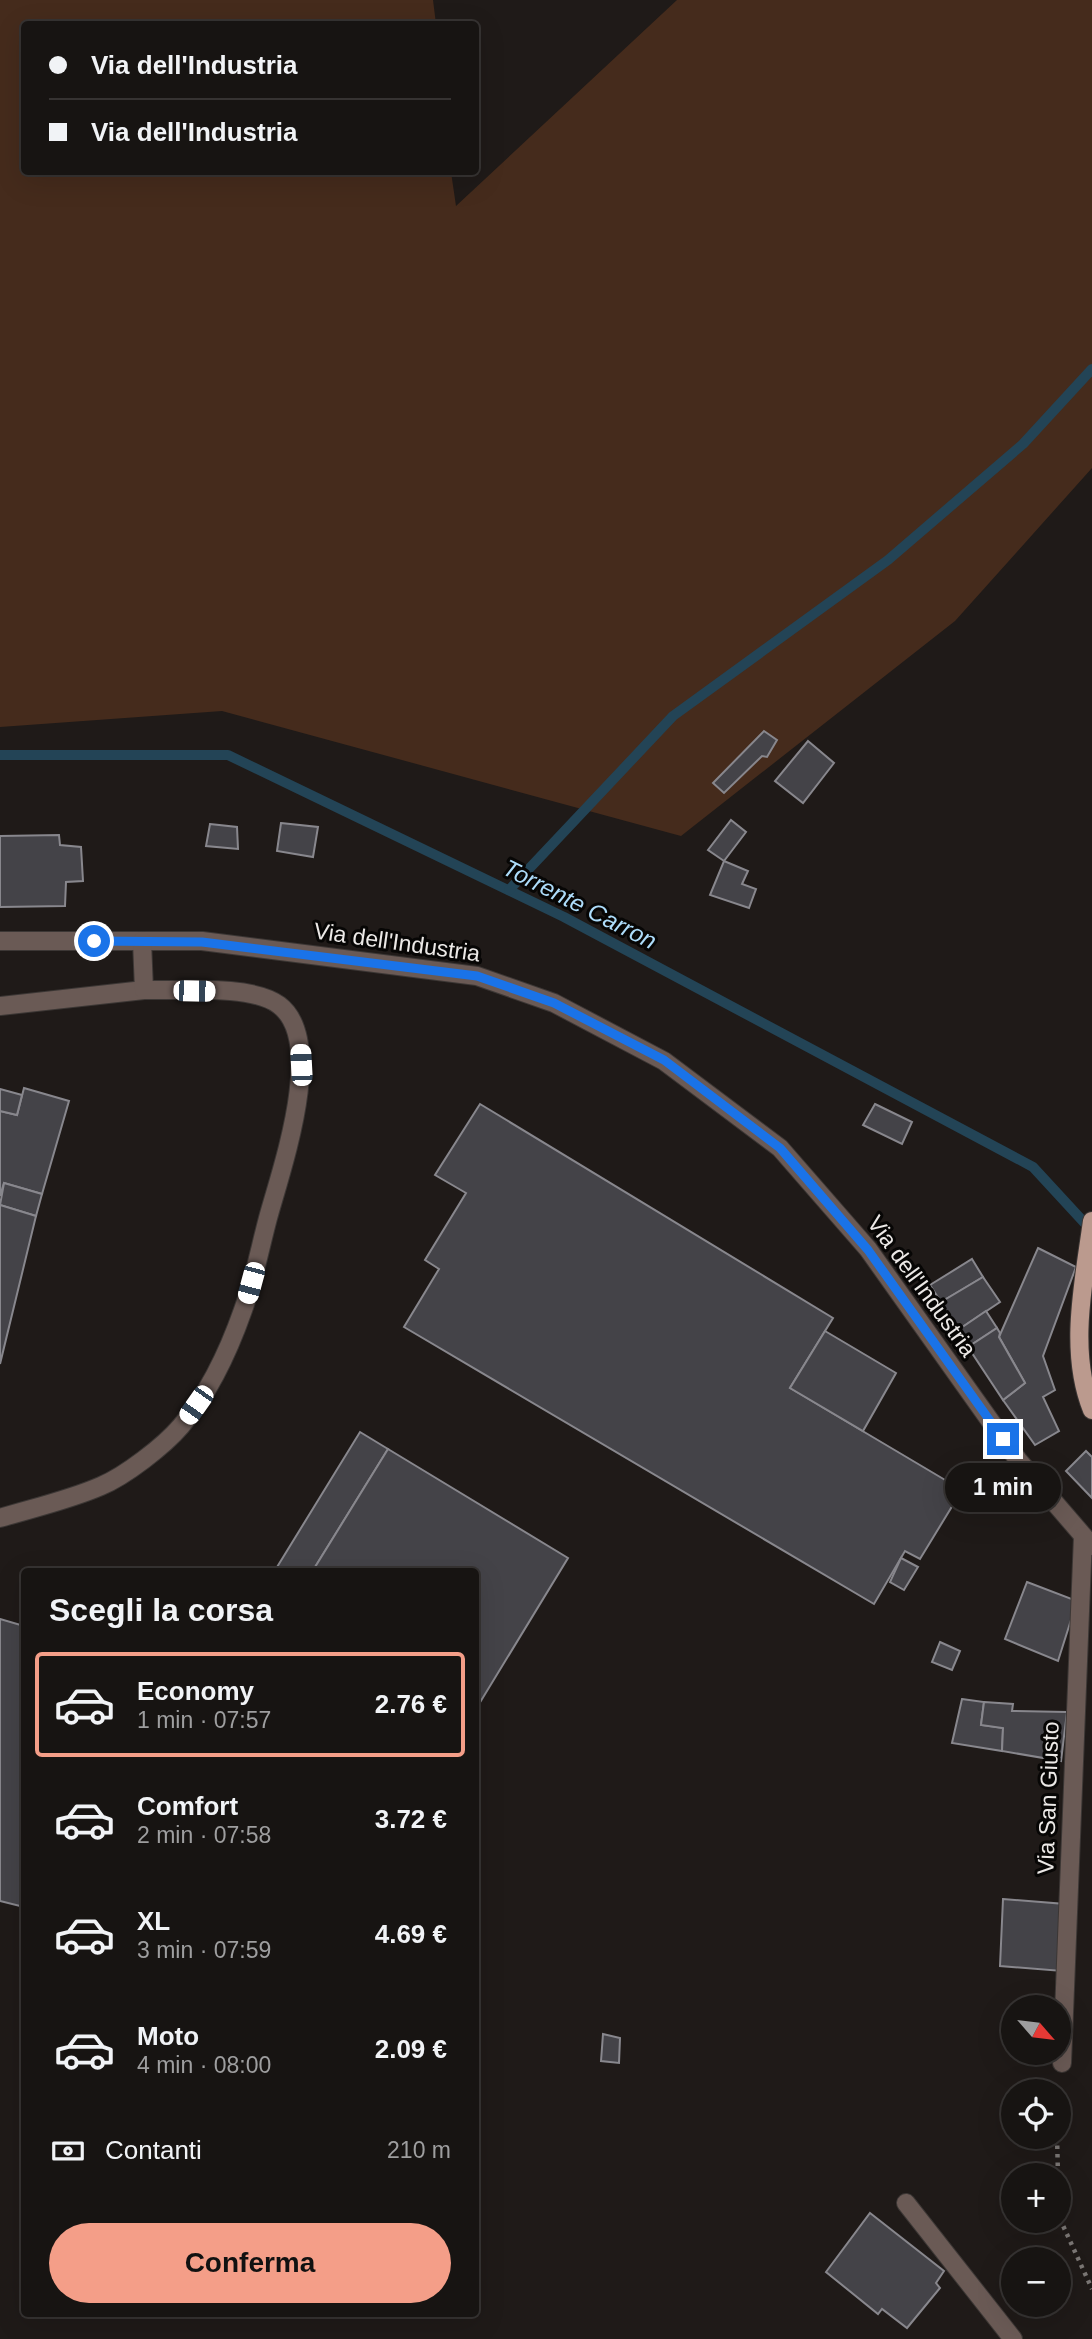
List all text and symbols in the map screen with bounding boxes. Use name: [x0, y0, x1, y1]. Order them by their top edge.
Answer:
text: Via dell'Industria: [91, 50, 298, 80]
text: Via dell'Industria: [91, 117, 298, 147]
water label: Torrente Carron: [499, 854, 661, 954]
street label: Via dell'Industria: [312, 917, 482, 967]
route start: [78, 925, 110, 957]
car: [173, 980, 216, 1002]
car: [290, 1043, 313, 1087]
street label: Via dell'Industria: [862, 1211, 982, 1362]
car: [236, 1260, 267, 1306]
car: [176, 1382, 217, 1428]
route end: [987, 1423, 1019, 1455]
callout: 1 min: [945, 1464, 1061, 1512]
text: 1 min: [973, 1474, 1033, 1500]
text: Scegli la corsa: [49, 1592, 273, 1628]
icon: car: [53, 1673, 116, 1736]
text: Economy: [137, 1676, 254, 1706]
text: 2.76 €: [375, 1689, 447, 1719]
text: 1 min · 07:57: [137, 1707, 271, 1733]
street label: Via San Giusto: [1032, 1721, 1064, 1875]
icon: car: [53, 1788, 116, 1851]
text: Comfort: [137, 1791, 238, 1821]
text: 3.72 €: [375, 1804, 447, 1834]
text: 2 min · 07:58: [137, 1822, 271, 1848]
icon: car: [53, 1903, 116, 1966]
text: XL: [137, 1906, 170, 1936]
text: 4.69 €: [375, 1919, 447, 1949]
text: 3 min · 07:59: [137, 1937, 271, 1963]
north arrow: [1001, 1995, 1071, 2065]
map controls: [1001, 1995, 1071, 2317]
icon: car: [53, 2018, 116, 2081]
text: Moto: [137, 2021, 199, 2051]
text: 2.09 €: [375, 2034, 447, 2064]
text: 4 min · 08:00: [137, 2052, 271, 2078]
button: locate: [1001, 2079, 1071, 2149]
icon: cash: [49, 2132, 87, 2170]
text: Contanti: [105, 2135, 202, 2165]
text: 210 m: [387, 2137, 451, 2163]
button: +: [1001, 2163, 1071, 2233]
button: Conferma: [49, 2223, 451, 2303]
button: −: [1001, 2247, 1071, 2317]

